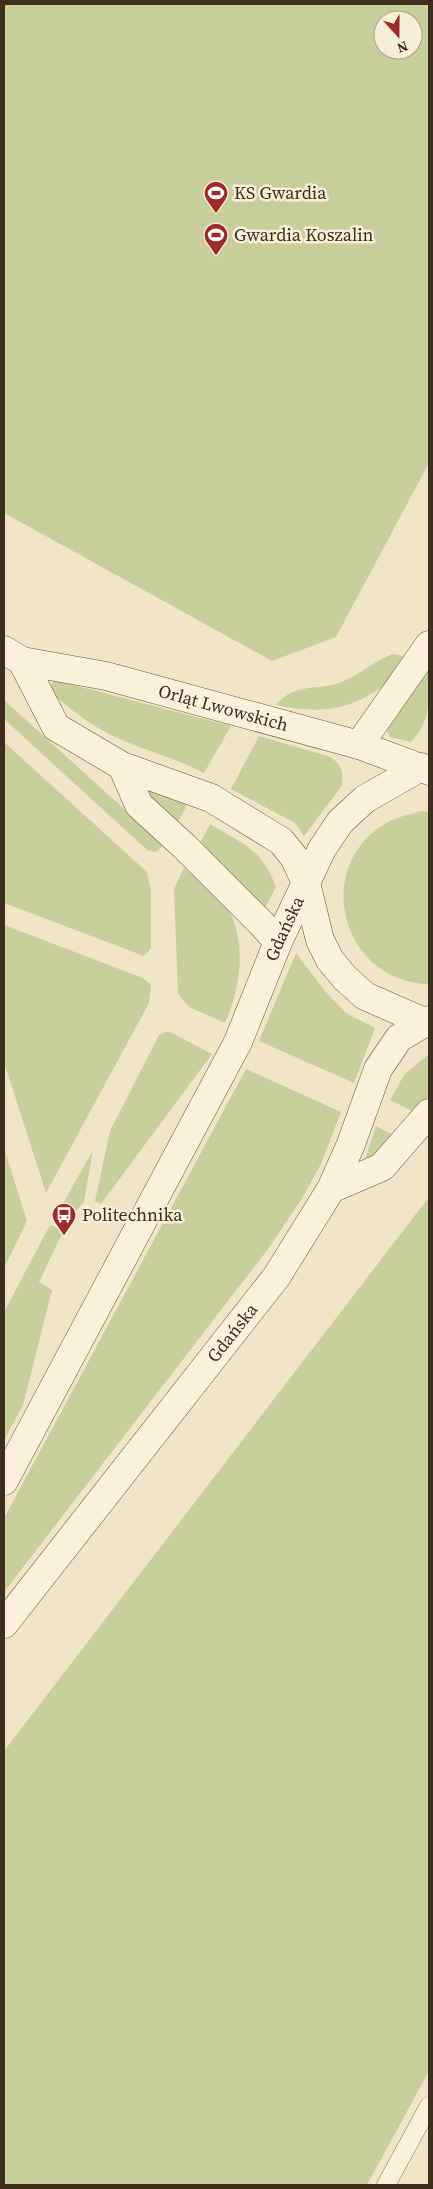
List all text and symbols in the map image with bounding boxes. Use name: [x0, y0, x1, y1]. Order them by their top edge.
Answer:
north arrow: [373, 10, 423, 60]
text: N: [394, 36, 411, 58]
sports icon: KS Gwardia: [203, 180, 229, 214]
place label: KS Gwardia: [234, 180, 327, 205]
sports icon: Gwardia Koszalin: [203, 222, 229, 256]
place label: Gwardia Koszalin: [234, 222, 374, 247]
street label: Orląt Lwowskich: [156, 678, 291, 737]
street label: Gdańska: [259, 891, 310, 965]
bus stop icon: Politechnika: [51, 1202, 77, 1236]
place label: Politechnika: [82, 1202, 183, 1227]
street label: Gdańska: [201, 1297, 264, 1367]

